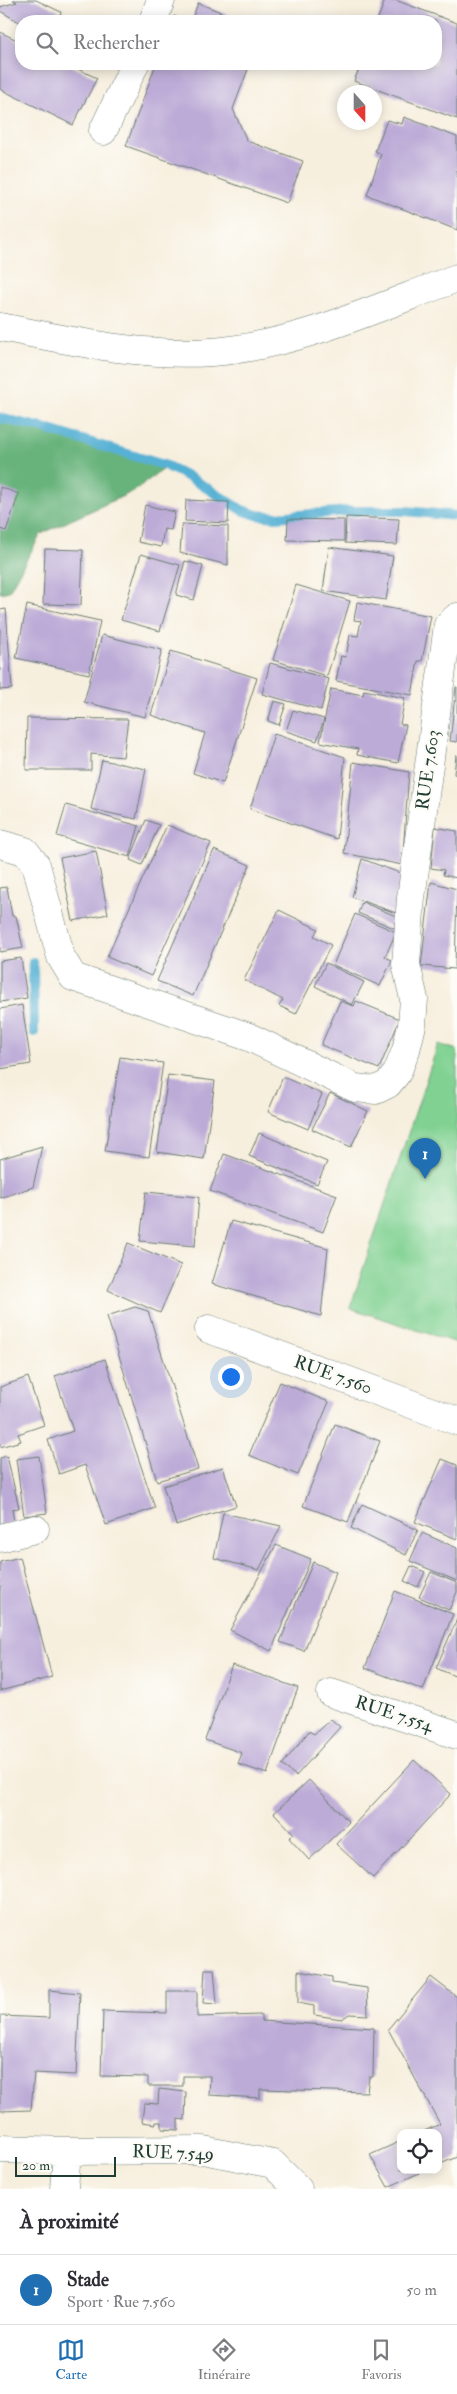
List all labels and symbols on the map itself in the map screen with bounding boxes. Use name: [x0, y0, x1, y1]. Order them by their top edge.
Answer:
north arrow: [337, 85, 382, 130]
street label: RUE 7.603: [411, 728, 445, 812]
pin: 1: [409, 1138, 441, 1179]
street label: RUE 7.560: [291, 1350, 375, 1400]
your location: [218, 1364, 244, 1390]
street label: RUE 7.554: [352, 1691, 437, 1738]
street label: RUE 7.549: [132, 2140, 214, 2166]
scale bar: [15, 2154, 116, 2177]

